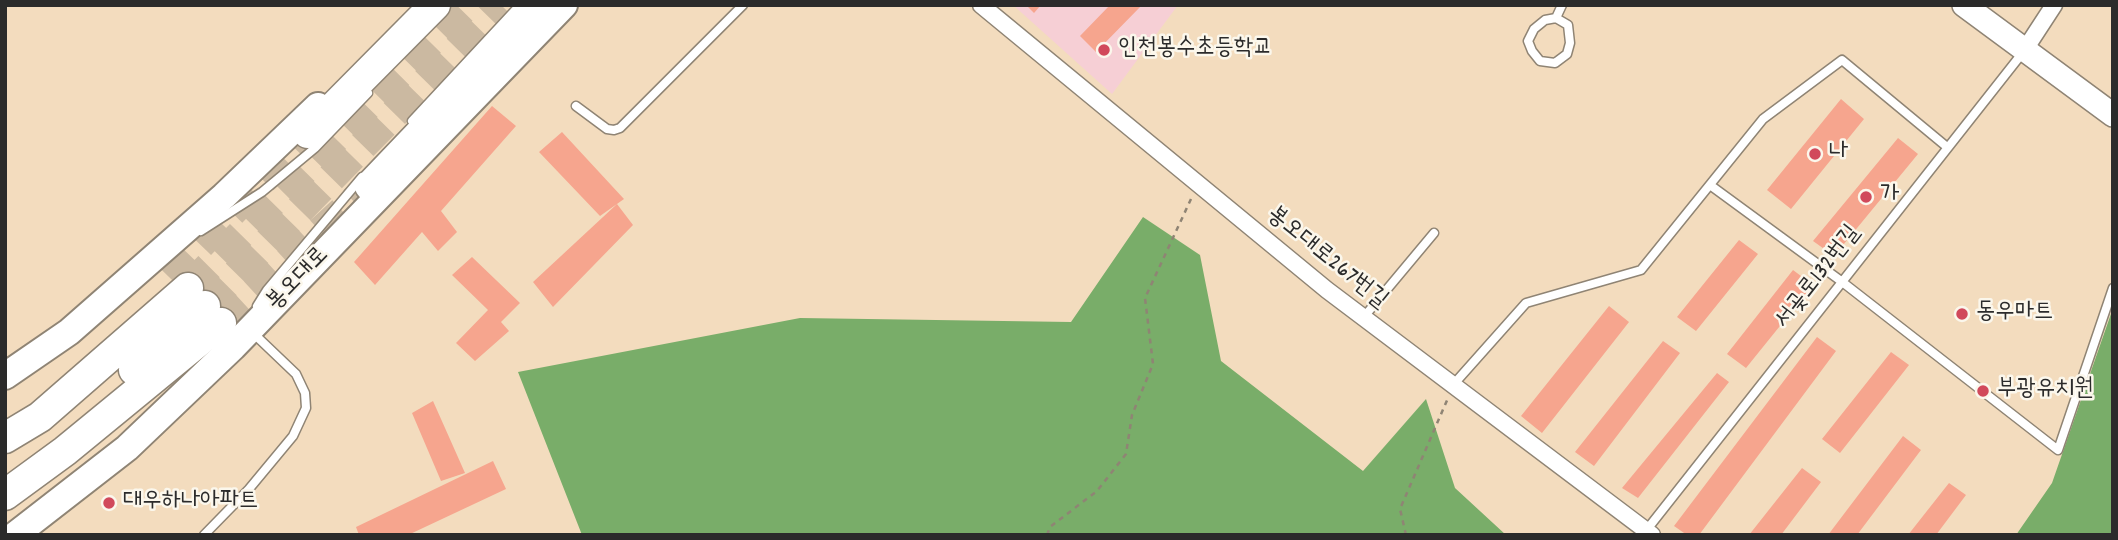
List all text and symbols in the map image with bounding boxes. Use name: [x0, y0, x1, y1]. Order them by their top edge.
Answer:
place label: 인천봉수초등학교: [1118, 36, 1272, 64]
marker: 인천봉수초등학교: [1096, 42, 1112, 58]
place label: 나: [1829, 140, 1848, 168]
marker: 나: [1807, 146, 1823, 162]
place label: 가: [1880, 183, 1899, 211]
marker: 가: [1858, 189, 1874, 205]
street label: 봉오대로267번길: [1260, 201, 1392, 317]
street label: 서곶로132번길: [1770, 221, 1868, 335]
street label: 봉오대로: [262, 242, 336, 318]
place label: 동우마트: [1976, 300, 2053, 328]
marker: 동우마트: [1954, 306, 1970, 322]
place label: 부광유치원: [1997, 377, 2094, 405]
marker: 부광유치원: [1975, 383, 1991, 399]
place label: 대우하나아파트: [123, 489, 258, 517]
marker: 대우하나아파트: [101, 495, 117, 511]

